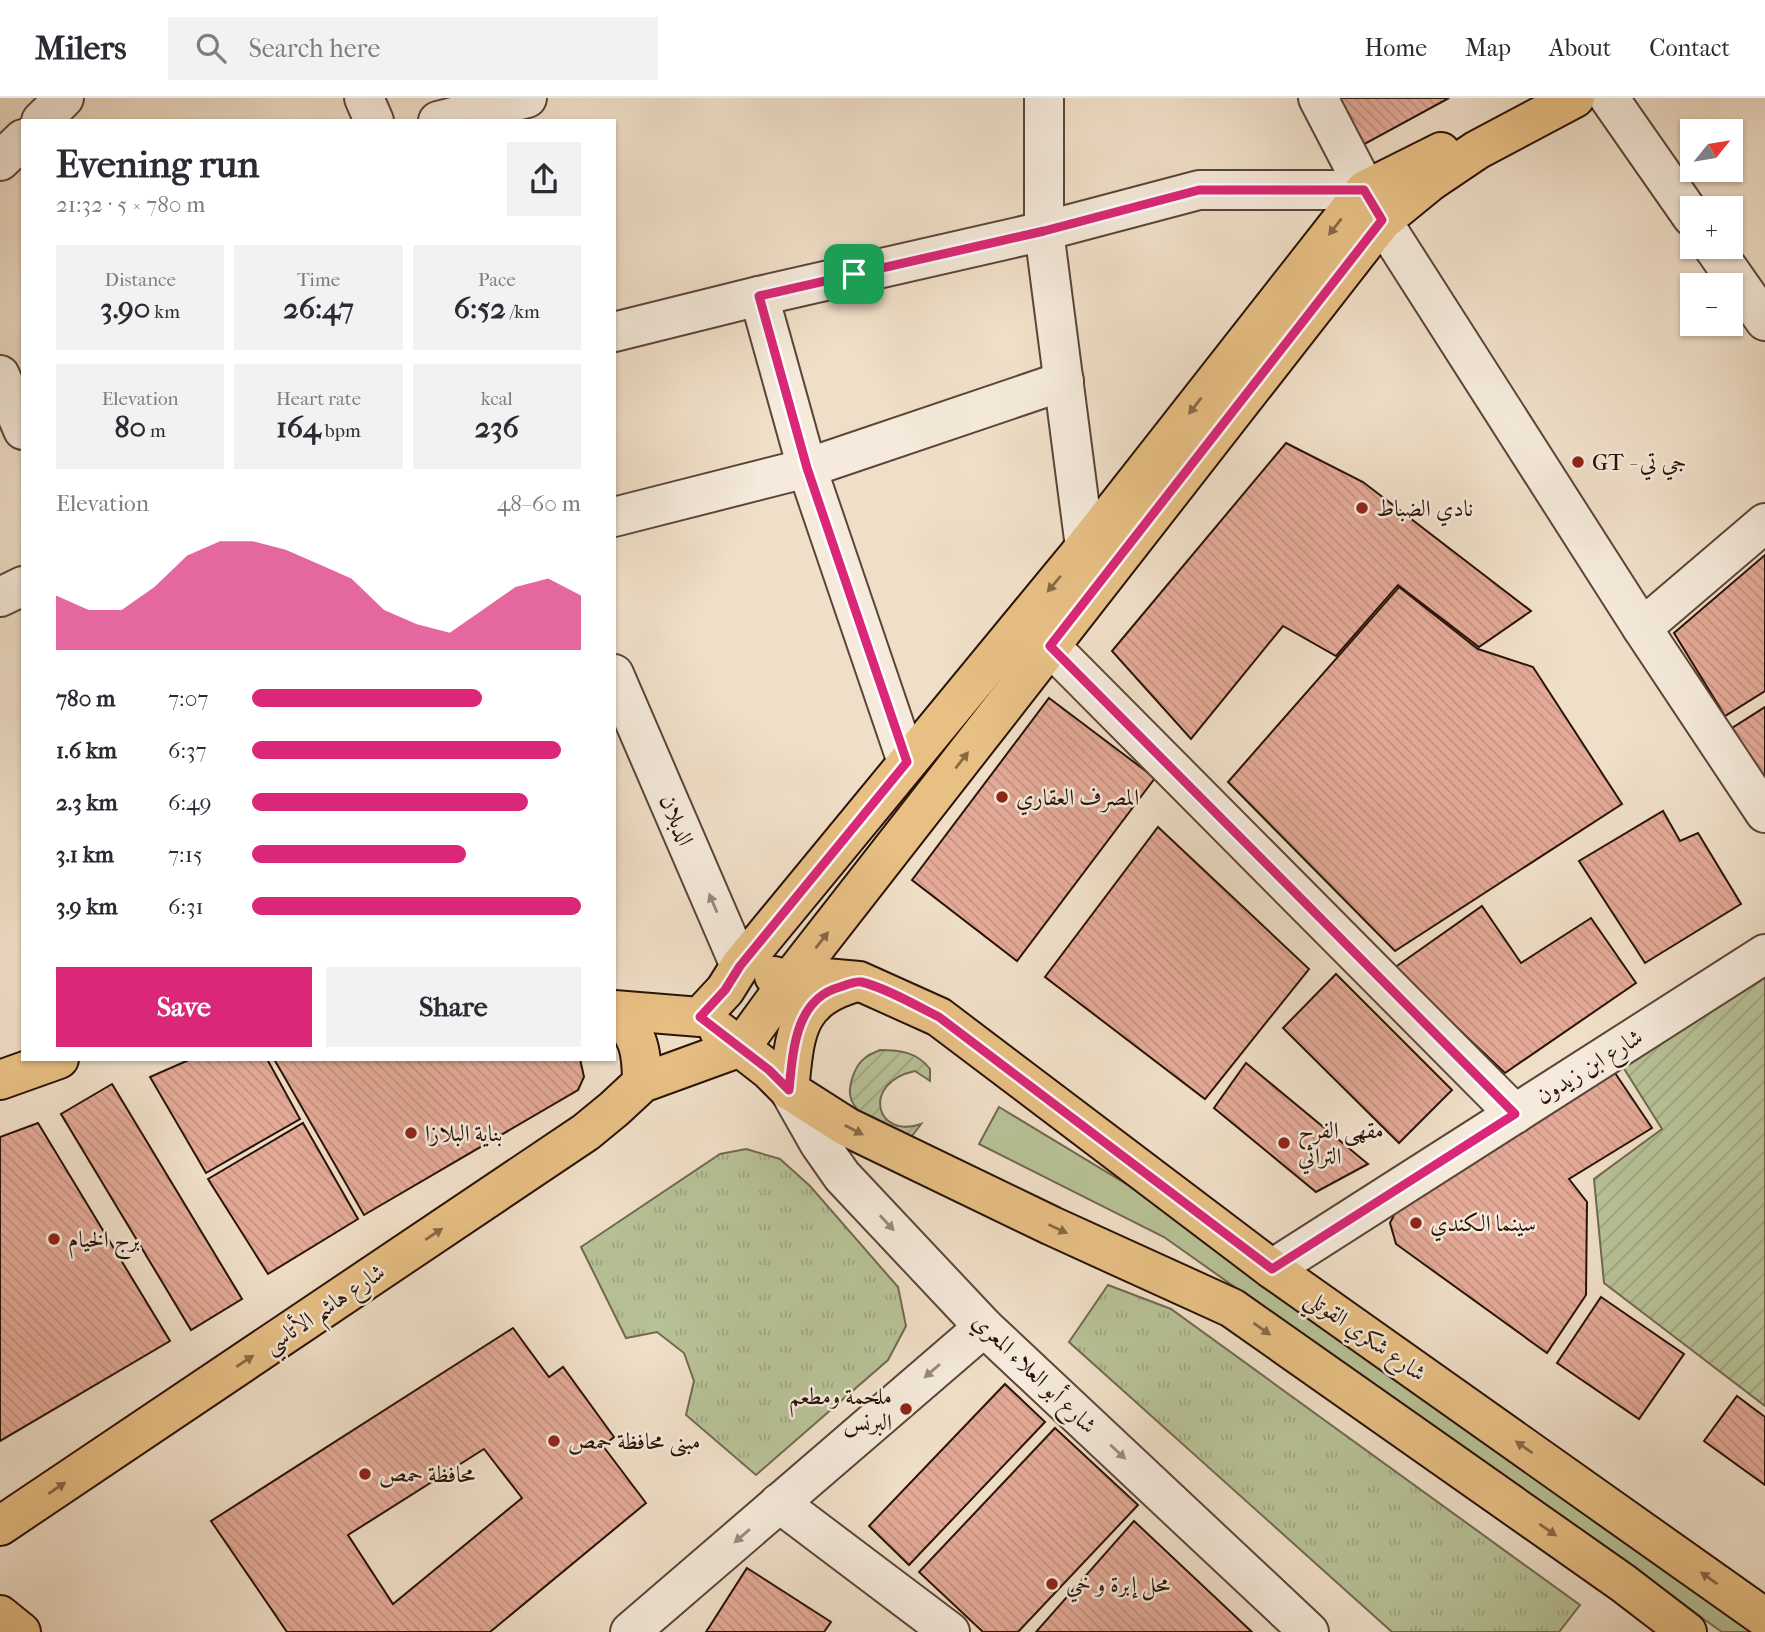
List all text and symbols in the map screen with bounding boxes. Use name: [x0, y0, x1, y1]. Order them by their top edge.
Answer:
search box: [168, 17, 658, 80]
text: Milers: [35, 29, 126, 68]
icon: search: [192, 29, 230, 67]
text: Search here: [248, 33, 380, 64]
text: Home: [1365, 34, 1427, 62]
text: Map: [1465, 34, 1511, 62]
text: About: [1549, 34, 1611, 62]
text: Contact: [1649, 34, 1730, 62]
north arrow: [1680, 119, 1743, 182]
map controls: [1680, 119, 1743, 336]
text: Evening run: [56, 142, 259, 187]
button: share: [507, 142, 581, 216]
text: 21:32 · 5 × 780 m: [56, 191, 205, 218]
button: +: [1680, 196, 1743, 259]
one-way arrow: [1329, 218, 1343, 236]
pin: [824, 244, 884, 304]
icon: arrive: [835, 255, 873, 293]
text: Distance: [104, 269, 176, 291]
text: Time: [297, 269, 340, 291]
text: Pace: [478, 269, 516, 291]
button: −: [1680, 273, 1743, 336]
text: 3.90: [100, 291, 150, 326]
text: 26:47: [283, 291, 354, 326]
text: 6:52: [454, 291, 506, 326]
text: km: [150, 301, 180, 323]
text: /km: [506, 301, 540, 323]
text: Elevation: [102, 388, 179, 410]
text: Heart rate: [276, 388, 361, 410]
text: kcal: [481, 388, 513, 410]
one-way arrow: [1189, 397, 1203, 415]
text: 80: [114, 410, 146, 445]
text: 164: [276, 410, 321, 445]
text: 236: [475, 410, 519, 445]
text: m: [146, 420, 166, 442]
text: bpm: [321, 420, 361, 442]
place label: GT - جي تي: [1592, 449, 1687, 481]
marker: GT - جي تي: [1570, 454, 1586, 470]
text: Elevation: [56, 490, 149, 517]
text: 48–60 m: [497, 490, 581, 517]
place label: نادي الضباط: [1376, 495, 1473, 527]
marker: نادي الضباط: [1354, 500, 1370, 516]
one-way arrow: [1047, 576, 1062, 593]
text: 780 m: [56, 685, 115, 712]
text: 7:07: [168, 685, 208, 712]
text: 1.6 km: [56, 737, 117, 764]
text: 6:37: [168, 737, 207, 764]
one-way arrow: [954, 751, 968, 769]
place label: المصرف العقاري: [1016, 784, 1139, 816]
text: 2.3 km: [56, 789, 118, 816]
text: 6:49: [168, 789, 212, 816]
marker: المصرف العقاري: [994, 789, 1010, 805]
street label: الدبلان: [654, 791, 699, 850]
text: 3.1 km: [56, 841, 114, 868]
text: 7:15: [168, 841, 203, 868]
text: 3.9 km: [56, 893, 118, 920]
text: 6:31: [168, 893, 204, 920]
one-way arrow: [707, 893, 718, 914]
one-way arrow: [814, 931, 829, 949]
button: Save: [56, 967, 312, 1047]
button: Share: [326, 967, 581, 1047]
street label: شارع ابن زيدون: [1531, 1023, 1651, 1115]
place label: مقهى الفرح التراثي: [1298, 1117, 1384, 1175]
place label: بناية البلازا: [425, 1120, 503, 1148]
one-way arrow: [844, 1124, 864, 1135]
marker: بناية البلازا: [403, 1125, 419, 1141]
marker: مقهى الفرح التراثي: [1276, 1135, 1292, 1151]
place label: سينما الكندي: [1430, 1210, 1536, 1242]
one-way arrow: [878, 1214, 894, 1231]
marker: سينما الكندي: [1408, 1215, 1424, 1231]
one-way arrow: [1048, 1223, 1068, 1235]
place label: برج الخيام: [68, 1226, 140, 1260]
one-way arrow: [425, 1227, 443, 1241]
marker: برج الخيام: [46, 1231, 62, 1247]
street label: شارع هاشم الأتاسي: [257, 1255, 395, 1366]
street label: شارع شكري القوتلي: [1295, 1284, 1431, 1394]
street label: شارع أبو العلاء المعري: [963, 1305, 1104, 1443]
one-way arrow: [1253, 1322, 1271, 1336]
one-way arrow: [236, 1354, 254, 1368]
one-way arrow: [924, 1363, 941, 1378]
place label: ملحمة ومطعم البرنس: [789, 1383, 892, 1438]
marker: ملحمة ومطعم البرنس: [898, 1401, 914, 1417]
place label: مبنى محافظة حمص: [568, 1428, 700, 1457]
marker: مبنى محافظة حمص: [546, 1433, 562, 1449]
one-way arrow: [1515, 1440, 1533, 1454]
one-way arrow: [1109, 1444, 1126, 1460]
place label: محافظة حمص: [379, 1461, 475, 1488]
marker: محافظة حمص: [357, 1466, 373, 1482]
one-way arrow: [47, 1482, 66, 1495]
one-way arrow: [1539, 1523, 1557, 1537]
one-way arrow: [733, 1528, 750, 1543]
place label: محل إبرة و خي: [1066, 1571, 1170, 1603]
one-way arrow: [1700, 1571, 1718, 1585]
marker: محل إبرة و خي: [1044, 1576, 1060, 1592]

